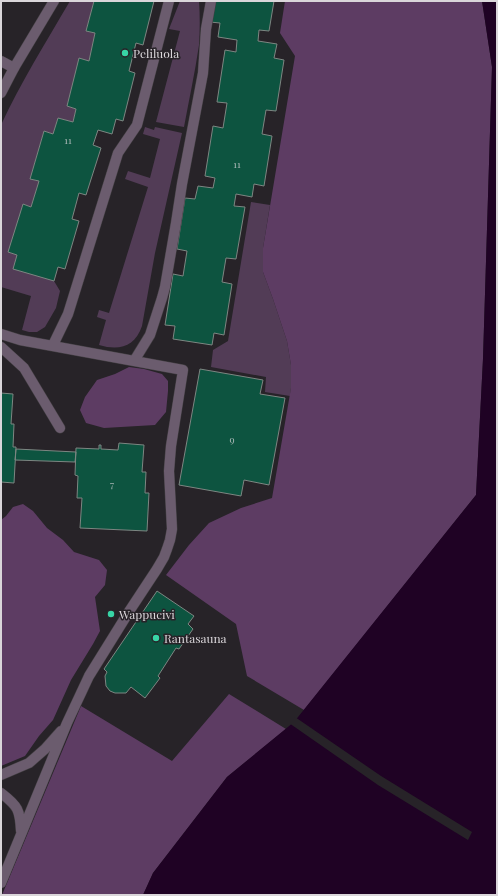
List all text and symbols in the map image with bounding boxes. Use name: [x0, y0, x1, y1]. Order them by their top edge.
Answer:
place label: Peliluola: [133, 45, 179, 61]
marker: Peliluola: [120, 48, 130, 58]
house number: 11: [64, 133, 72, 147]
house number: 11: [233, 157, 241, 171]
house number: 9: [229, 432, 235, 446]
house number: 7: [110, 477, 114, 491]
place label: Wappucivi: [118, 606, 175, 622]
marker: Wappucivi: [106, 609, 116, 619]
place label: Rantasauna: [164, 630, 227, 646]
marker: Rantasauna: [151, 633, 161, 643]

